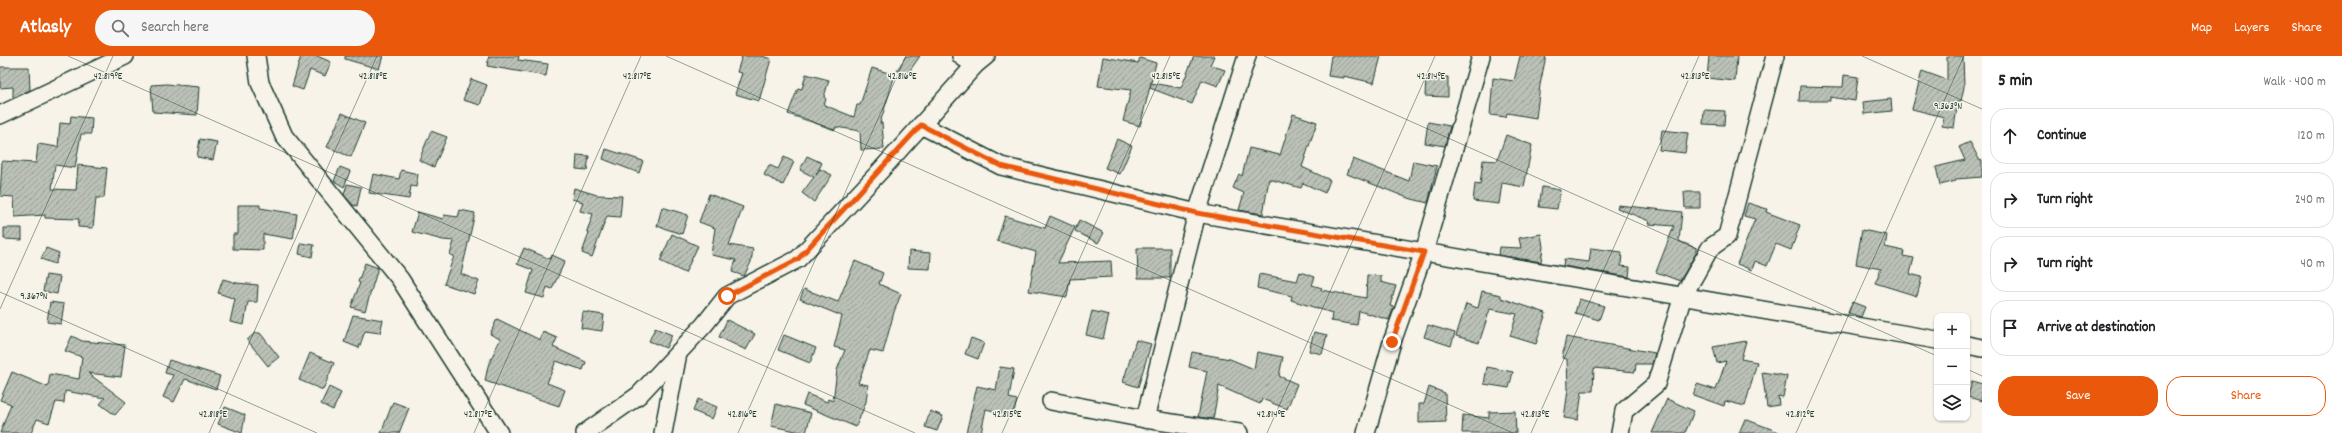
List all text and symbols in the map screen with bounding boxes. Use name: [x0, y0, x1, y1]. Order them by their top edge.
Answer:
search box: [95, 10, 375, 46]
text: Atlasly: [20, 15, 71, 42]
icon: search: [109, 17, 131, 39]
text: Search here: [141, 17, 209, 39]
text: Map: [2191, 18, 2212, 38]
text: Layers: [2234, 18, 2269, 38]
text: Share: [2291, 18, 2322, 38]
text: 42.819°E: [94, 70, 123, 84]
text: 42.818°E: [359, 70, 388, 84]
text: 42.817°E: [623, 70, 651, 84]
text: 42.816°E: [887, 70, 917, 84]
text: 42.815°E: [1152, 70, 1181, 84]
text: 42.814°E: [1417, 70, 1446, 84]
text: 42.813°E: [1681, 70, 1710, 84]
text: 5 min: [1998, 70, 2032, 94]
text: Walk · 400 m: [2264, 73, 2326, 92]
text: 9.363°N: [1934, 100, 1962, 114]
icon: ahead: [1999, 125, 2021, 147]
text: Continue: [2037, 125, 2086, 147]
text: 120 m: [2297, 127, 2325, 146]
icon: right: [1999, 189, 2021, 211]
text: Turn right: [2037, 189, 2093, 211]
text: 240 m: [2295, 191, 2325, 210]
icon: right: [1999, 253, 2021, 275]
text: Turn right: [2037, 253, 2093, 275]
text: 40 m: [2301, 255, 2325, 274]
route start: [718, 287, 736, 305]
text: 9.367°N: [20, 290, 48, 304]
map controls: [1934, 313, 1970, 421]
button: +: [1934, 313, 1970, 349]
icon: arrive: [1999, 317, 2021, 339]
text: Arrive at destination: [2037, 317, 2155, 339]
route end: [1383, 333, 1401, 351]
button: −: [1934, 349, 1970, 385]
button: Save: [1998, 376, 2158, 416]
button: Share: [2166, 376, 2326, 416]
button: layers: [1934, 385, 1970, 421]
text: 42.818°E: [199, 408, 228, 422]
text: 42.817°E: [464, 408, 492, 422]
text: 42.816°E: [727, 408, 757, 422]
text: 42.815°E: [993, 408, 1022, 422]
text: 42.814°E: [1257, 408, 1286, 422]
text: 42.813°E: [1521, 408, 1550, 422]
text: 42.812°E: [1786, 408, 1815, 422]

